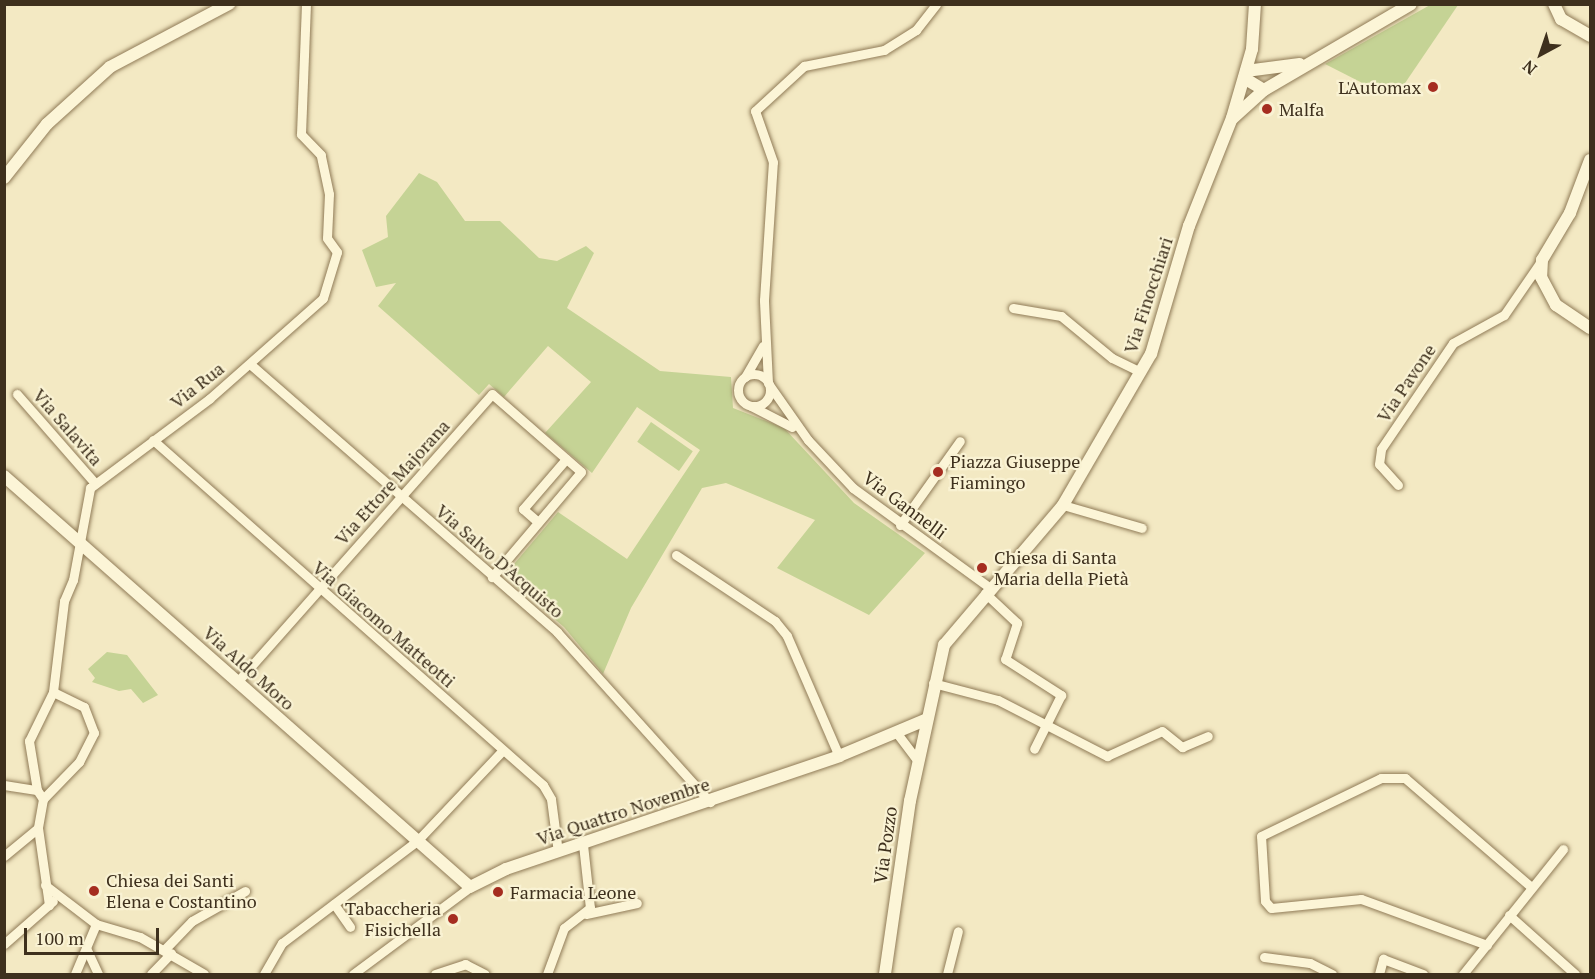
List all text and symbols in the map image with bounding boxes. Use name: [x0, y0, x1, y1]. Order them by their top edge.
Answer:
north arrow: [1511, 24, 1571, 84]
text: N: [1518, 55, 1541, 80]
place label: L'Automax: [1338, 76, 1421, 98]
marker: L'Automax: [1426, 80, 1440, 94]
place label: Malfa: [1279, 98, 1324, 120]
marker: Malfa: [1260, 102, 1274, 116]
street label: Via Finocchiari: [1119, 234, 1177, 356]
street label: Via Pavone: [1372, 340, 1440, 426]
street label: Via Rua: [166, 357, 228, 413]
street label: Via Salavita: [29, 384, 107, 470]
street label: Via Ettore Majorana: [330, 415, 454, 549]
place label: Piazza Giuseppe Fiamingo: [950, 451, 1080, 494]
marker: Piazza Giuseppe Fiamingo: [931, 465, 945, 479]
street label: Via Gannelli: [859, 466, 951, 544]
street label: Via Salvo D'Acquisto: [432, 500, 568, 622]
place label: Chiesa di Santa Maria della Pietà: [994, 547, 1129, 590]
street label: Via Giacomo Matteotti: [308, 556, 460, 692]
marker: Chiesa di Santa Maria della Pietà: [975, 561, 989, 575]
street label: Via Aldo Moro: [199, 621, 299, 715]
street label: Via Quattro Novembre: [534, 773, 712, 849]
street label: Via Pozzo: [869, 805, 901, 885]
place label: Chiesa dei Santi Elena e Costantino: [106, 870, 257, 912]
place label: Farmacia Leone: [510, 881, 636, 903]
marker: Chiesa dei Santi Elena e Costantino: [87, 884, 101, 898]
marker: Farmacia Leone: [491, 885, 505, 899]
place label: Tabaccheria Fisichella: [345, 898, 441, 940]
marker: Tabaccheria Fisichella: [446, 912, 460, 926]
scale bar: [27, 916, 162, 954]
text: 100 m: [35, 926, 84, 950]

